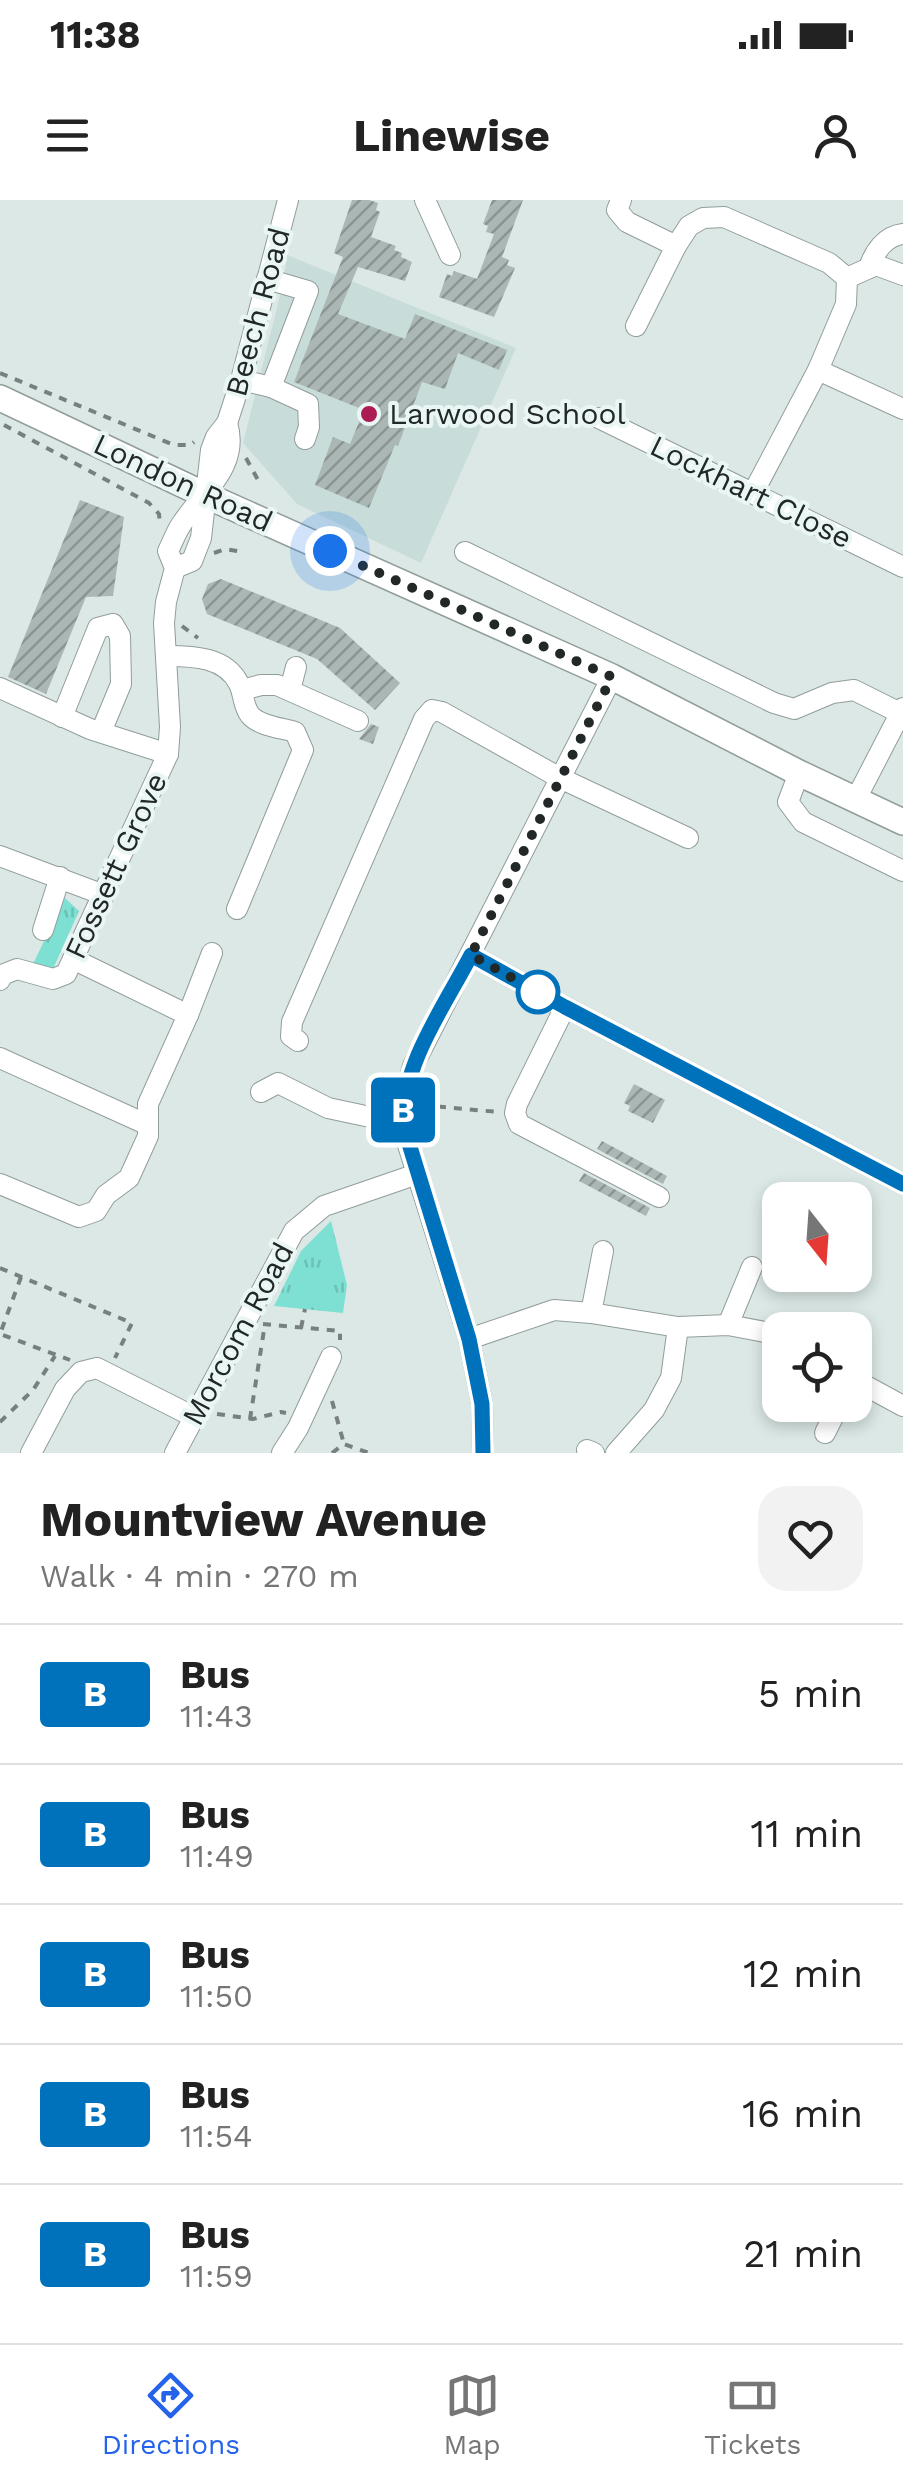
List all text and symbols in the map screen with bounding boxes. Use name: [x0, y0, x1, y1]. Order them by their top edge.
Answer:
text: 11:38: [50, 13, 141, 57]
icon: menu: [40, 108, 95, 163]
icon: person: [808, 108, 863, 163]
text: Linewise: [353, 109, 550, 162]
street label: Beech Road: [218, 224, 297, 400]
place label: Larwood School: [389, 396, 626, 431]
marker: Larwood School: [358, 403, 380, 425]
street label: London Road: [88, 426, 278, 539]
street label: Lockhart Close: [645, 428, 858, 555]
your location: [305, 526, 355, 576]
street label: Fossett Grove: [57, 767, 174, 964]
unlabelled marker: [517, 971, 559, 1013]
line badge: B: [370, 1078, 436, 1142]
text: B: [391, 1089, 415, 1131]
north arrow: [762, 1182, 872, 1292]
map controls: [762, 1182, 872, 1422]
street label: Morcom Road: [175, 1236, 300, 1431]
button: locate: [762, 1312, 872, 1422]
button: heart: [758, 1486, 863, 1591]
text: Mountview Avenue: [40, 1491, 487, 1548]
text: Walk · 4 min · 270 m: [40, 1557, 359, 1595]
text: Bus: [180, 1653, 250, 1697]
text: 5 min: [758, 1672, 863, 1716]
text: B: [83, 1673, 107, 1715]
text: 11:43: [180, 1697, 253, 1735]
text: Bus: [180, 1793, 250, 1837]
text: 11 min: [751, 1812, 863, 1856]
text: B: [83, 1813, 107, 1855]
text: 11:49: [180, 1837, 254, 1875]
text: Bus: [180, 1933, 250, 1977]
text: 12 min: [743, 1952, 863, 1996]
text: B: [83, 1953, 107, 1995]
text: 11:50: [180, 1977, 253, 2015]
text: Bus: [180, 2073, 250, 2117]
text: 16 min: [742, 2092, 863, 2136]
text: B: [83, 2093, 107, 2135]
text: 11:54: [180, 2117, 253, 2155]
text: Bus: [180, 2213, 250, 2257]
text: 21 min: [743, 2232, 863, 2276]
text: B: [83, 2233, 107, 2275]
text: 11:59: [180, 2257, 253, 2295]
tab: Directions: [102, 2368, 240, 2461]
tab: Map: [444, 2368, 501, 2461]
tab: Tickets: [704, 2368, 801, 2461]

